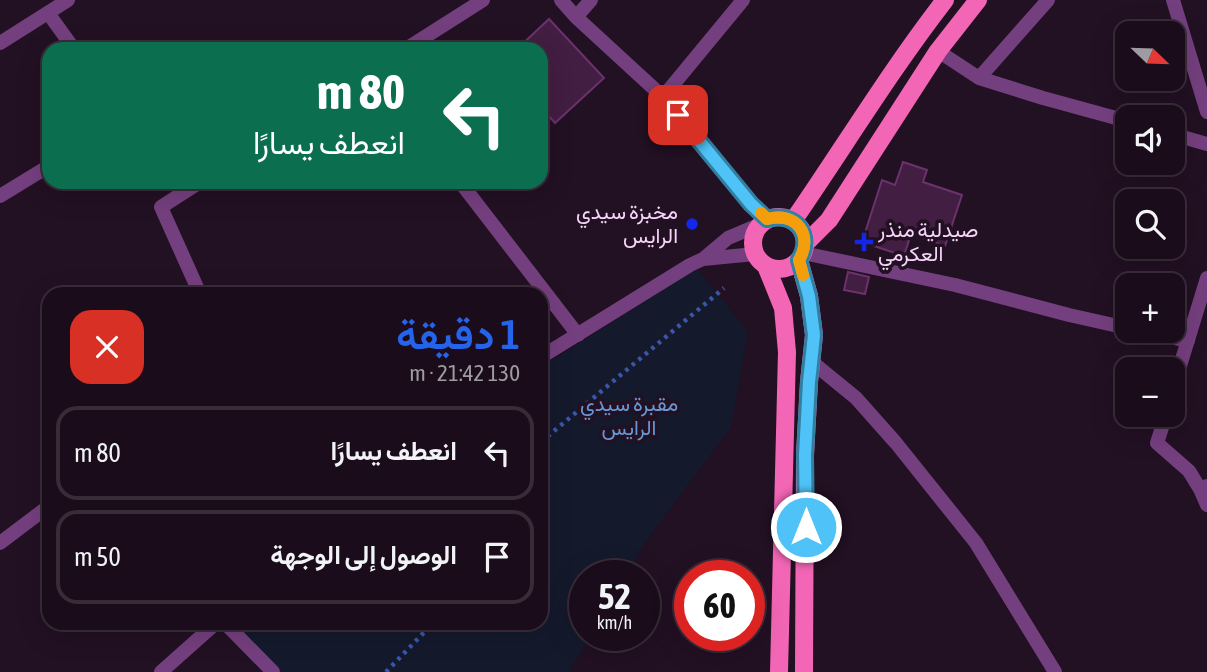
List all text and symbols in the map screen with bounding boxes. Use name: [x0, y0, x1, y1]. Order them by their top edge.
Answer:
north arrow: [1115, 21, 1185, 91]
map controls: [1115, 21, 1185, 427]
text: 80 m: [317, 63, 405, 119]
icon: left: [429, 70, 520, 161]
pin: [648, 85, 708, 145]
icon: arrive: [659, 96, 697, 134]
button: sound: [1115, 105, 1185, 175]
text: انعطف يسارًا: [253, 124, 405, 161]
button: search: [1115, 189, 1185, 259]
place label: مخبزة سيدي الرايس: [576, 199, 678, 249]
marker: مخبزة سيدي الرايس: [684, 216, 700, 232]
place label: صيدلية منذر العكرمي: [877, 217, 978, 271]
marker: صيدلية منذر العكرمي: [856, 234, 872, 250]
button: +: [1115, 273, 1185, 343]
button: close: [70, 310, 144, 384]
text: 1 دقيقة: [396, 310, 520, 358]
button: −: [1115, 357, 1185, 427]
text: 130 m · 21:42: [409, 360, 520, 386]
park label: مقبرة سيدي الرايس: [580, 391, 678, 441]
icon: left: [478, 434, 516, 472]
text: انعطف يسارًا: [330, 436, 457, 466]
text: 80 m: [74, 438, 121, 468]
position arrow: [769, 490, 843, 564]
icon: arrive: [478, 538, 516, 576]
text: الوصول إلى الوجهة: [270, 540, 457, 570]
text: 50 m: [74, 542, 121, 572]
speed limit sign: 60: [674, 560, 765, 651]
text: 52: [598, 576, 631, 616]
text: km/h: [597, 612, 632, 633]

